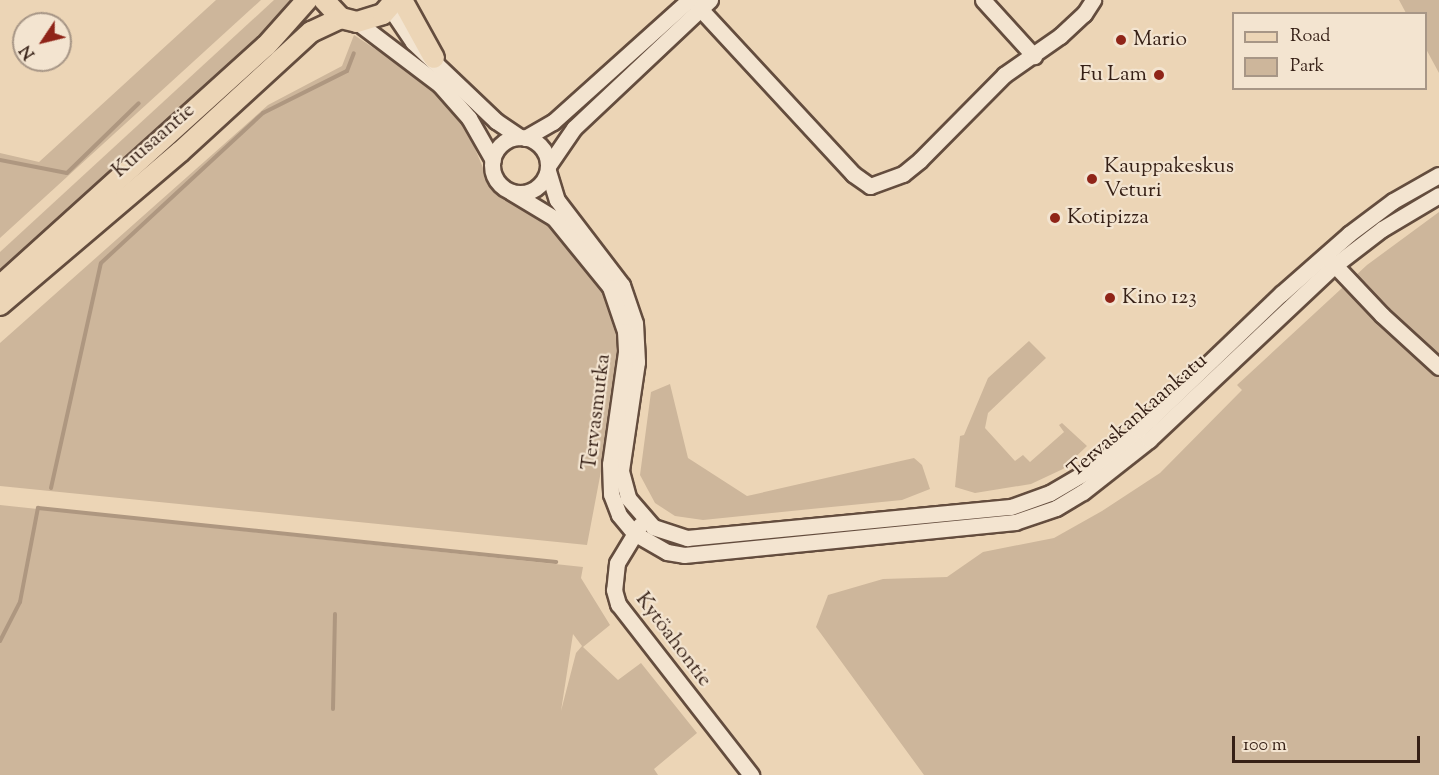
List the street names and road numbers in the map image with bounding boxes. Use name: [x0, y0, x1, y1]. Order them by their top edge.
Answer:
street label: Kuusaantie: [107, 98, 201, 184]
street label: Tervaskankaankatu: [1063, 349, 1213, 483]
street label: Tervasmutka: [577, 352, 617, 472]
street label: Kytöahontie: [629, 588, 717, 692]

